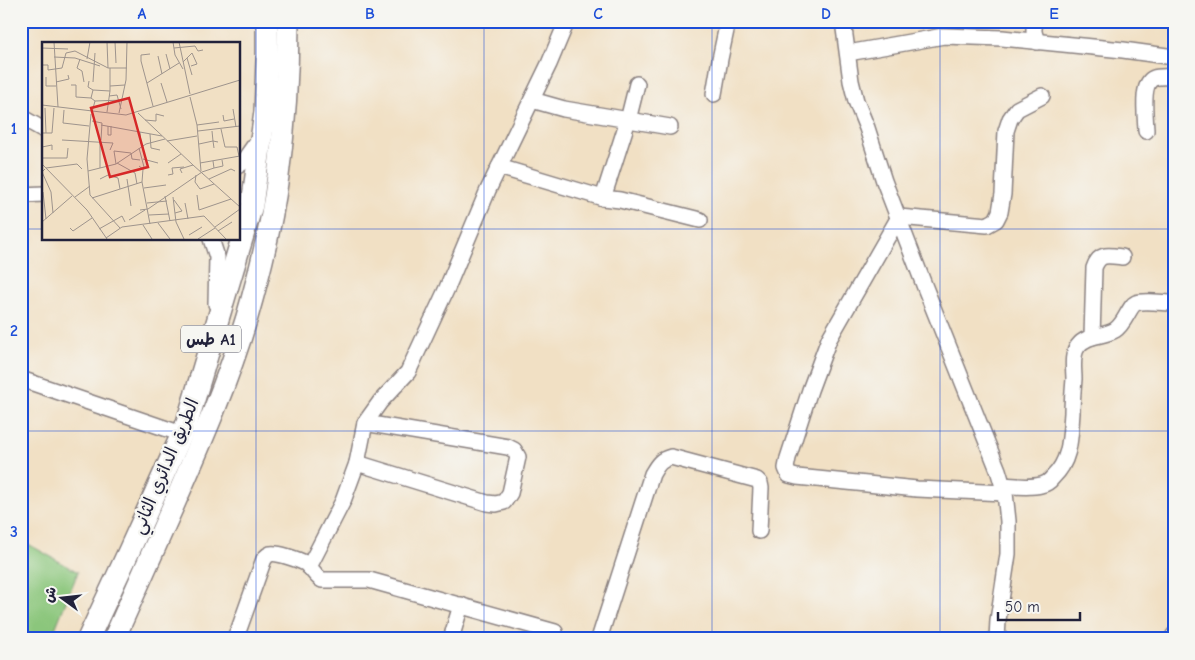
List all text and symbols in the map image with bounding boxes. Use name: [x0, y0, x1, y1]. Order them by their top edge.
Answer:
text: A: [138, 5, 147, 23]
text: B: [365, 5, 375, 23]
text: C: [593, 5, 603, 23]
text: D: [821, 5, 831, 23]
text: E: [1049, 5, 1059, 23]
inset map: [42, 42, 240, 240]
text: 1: [11, 120, 17, 138]
text: 2: [10, 322, 18, 340]
road number: طس A1: [181, 326, 241, 352]
street label: الطريق الدائري الثاني: [127, 395, 208, 539]
text: 3: [10, 523, 18, 541]
north arrow: [38, 572, 88, 622]
text: ش: [40, 585, 60, 604]
scale bar: [998, 590, 1080, 622]
text: 50 m: [1005, 598, 1040, 616]

